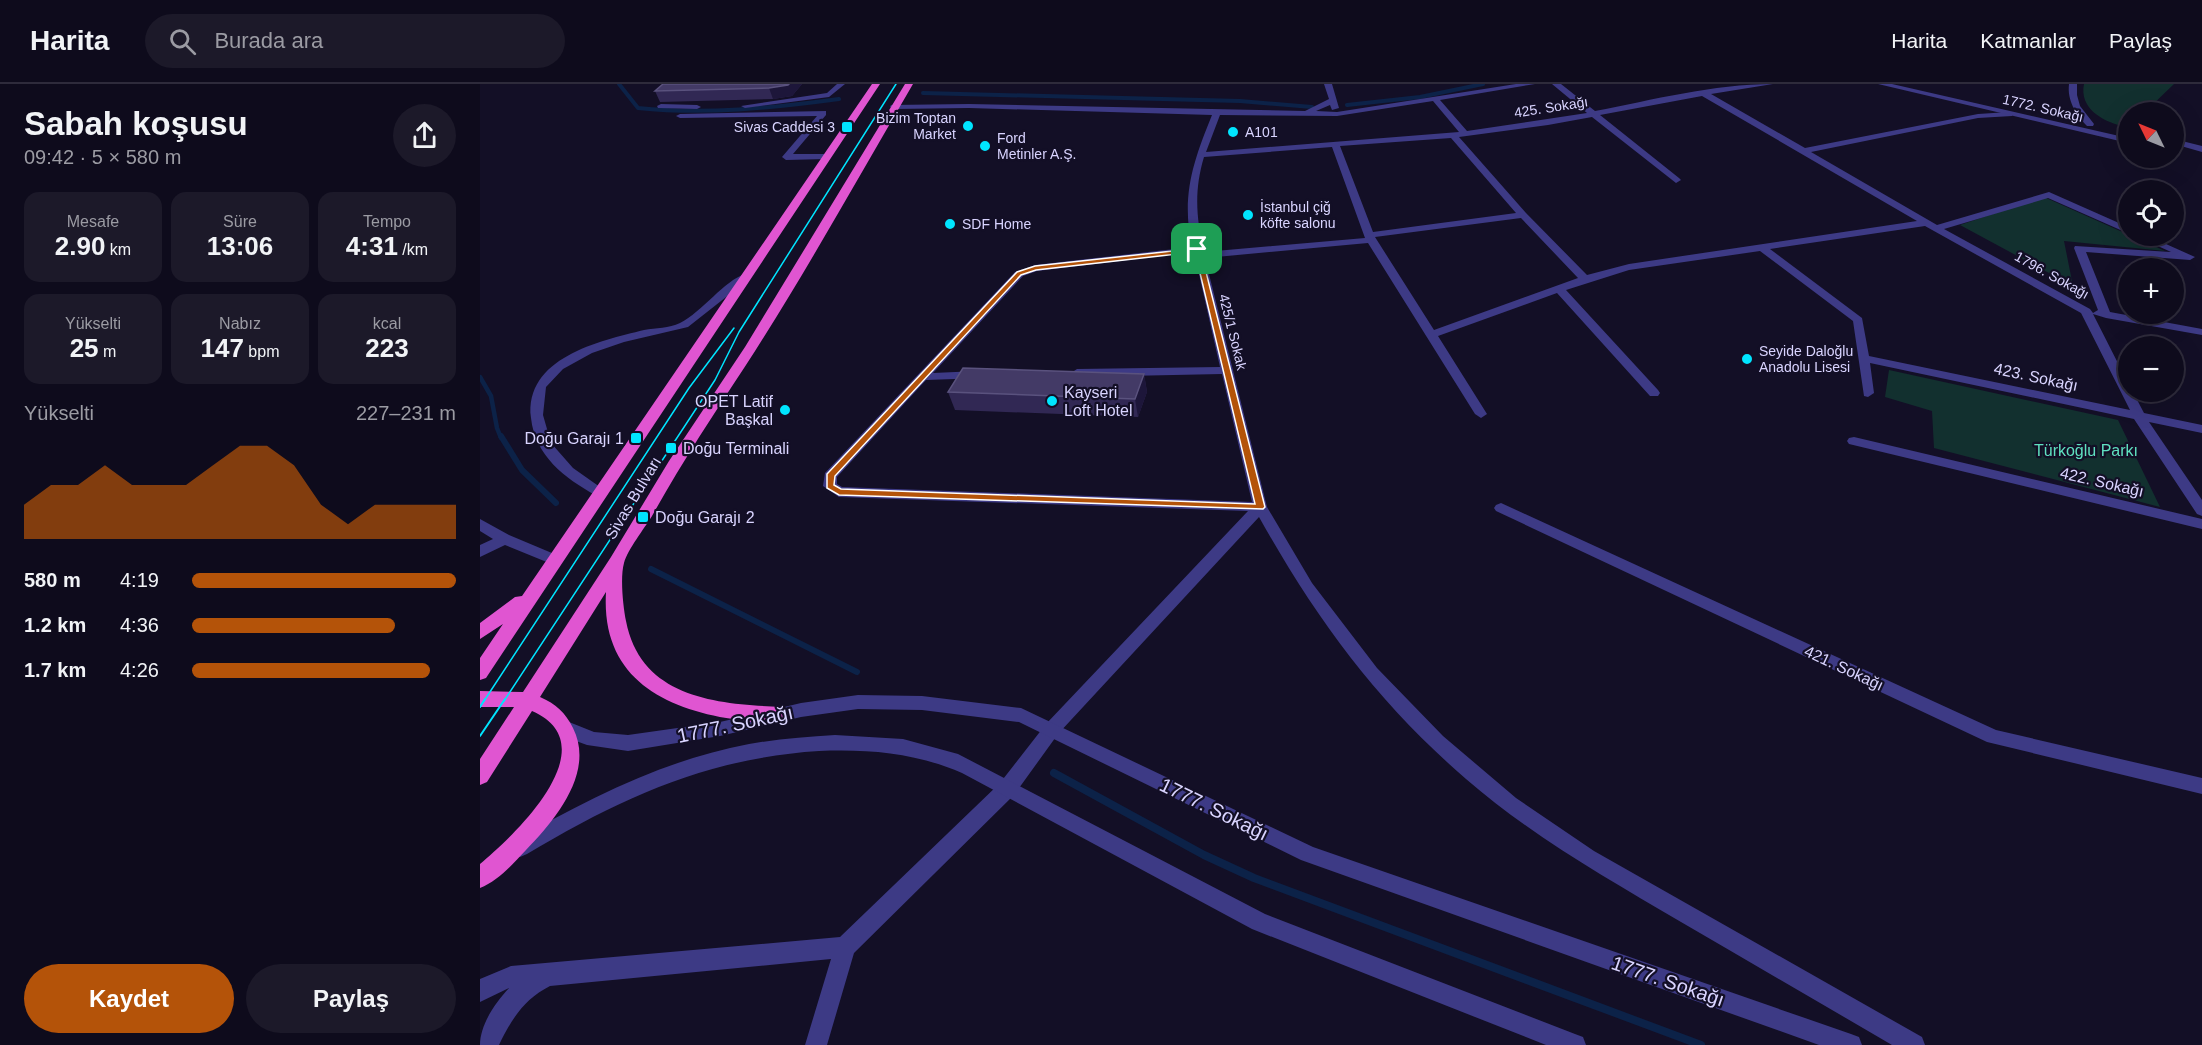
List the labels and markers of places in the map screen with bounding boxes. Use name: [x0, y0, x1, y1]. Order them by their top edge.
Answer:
place label: Bizim Toptan Market: [876, 110, 956, 142]
place label: Sivas Caddesi 3: [734, 119, 835, 135]
marker: Bizim Toptan Market: [961, 119, 975, 133]
marker: Sivas Caddesi 3: [840, 120, 854, 134]
place label: A101: [1245, 124, 1278, 140]
marker: A101: [1226, 125, 1240, 139]
place label: Ford Metinler A.Ş.: [997, 130, 1076, 162]
marker: Ford Metinler A.Ş.: [978, 139, 992, 153]
place label: İstanbul çiğ köfte salonu: [1260, 198, 1336, 231]
marker: İstanbul çiğ köfte salonu: [1241, 208, 1255, 222]
place label: SDF Home: [962, 216, 1031, 232]
marker: SDF Home: [943, 217, 957, 231]
pin: [1171, 223, 1222, 274]
place label: Seyide Daloğlu Anadolu Lisesi: [1759, 343, 1853, 375]
marker: Seyide Daloğlu Anadolu Lisesi: [1740, 352, 1754, 366]
place label: Kayseri Loft Hotel: [1064, 384, 1132, 419]
place label: OPET Latif Başkal: [695, 393, 774, 428]
marker: Kayseri Loft Hotel: [1045, 394, 1059, 408]
marker: OPET Latif Başkal: [778, 403, 792, 417]
place label: Doğu Garajı 1: [524, 430, 624, 447]
marker: Doğu Garajı 1: [629, 431, 643, 445]
place label: Doğu Terminali: [683, 440, 789, 457]
marker: Doğu Terminali: [664, 441, 678, 455]
place label: Doğu Garajı 2: [655, 509, 755, 526]
marker: Doğu Garajı 2: [636, 510, 650, 524]

